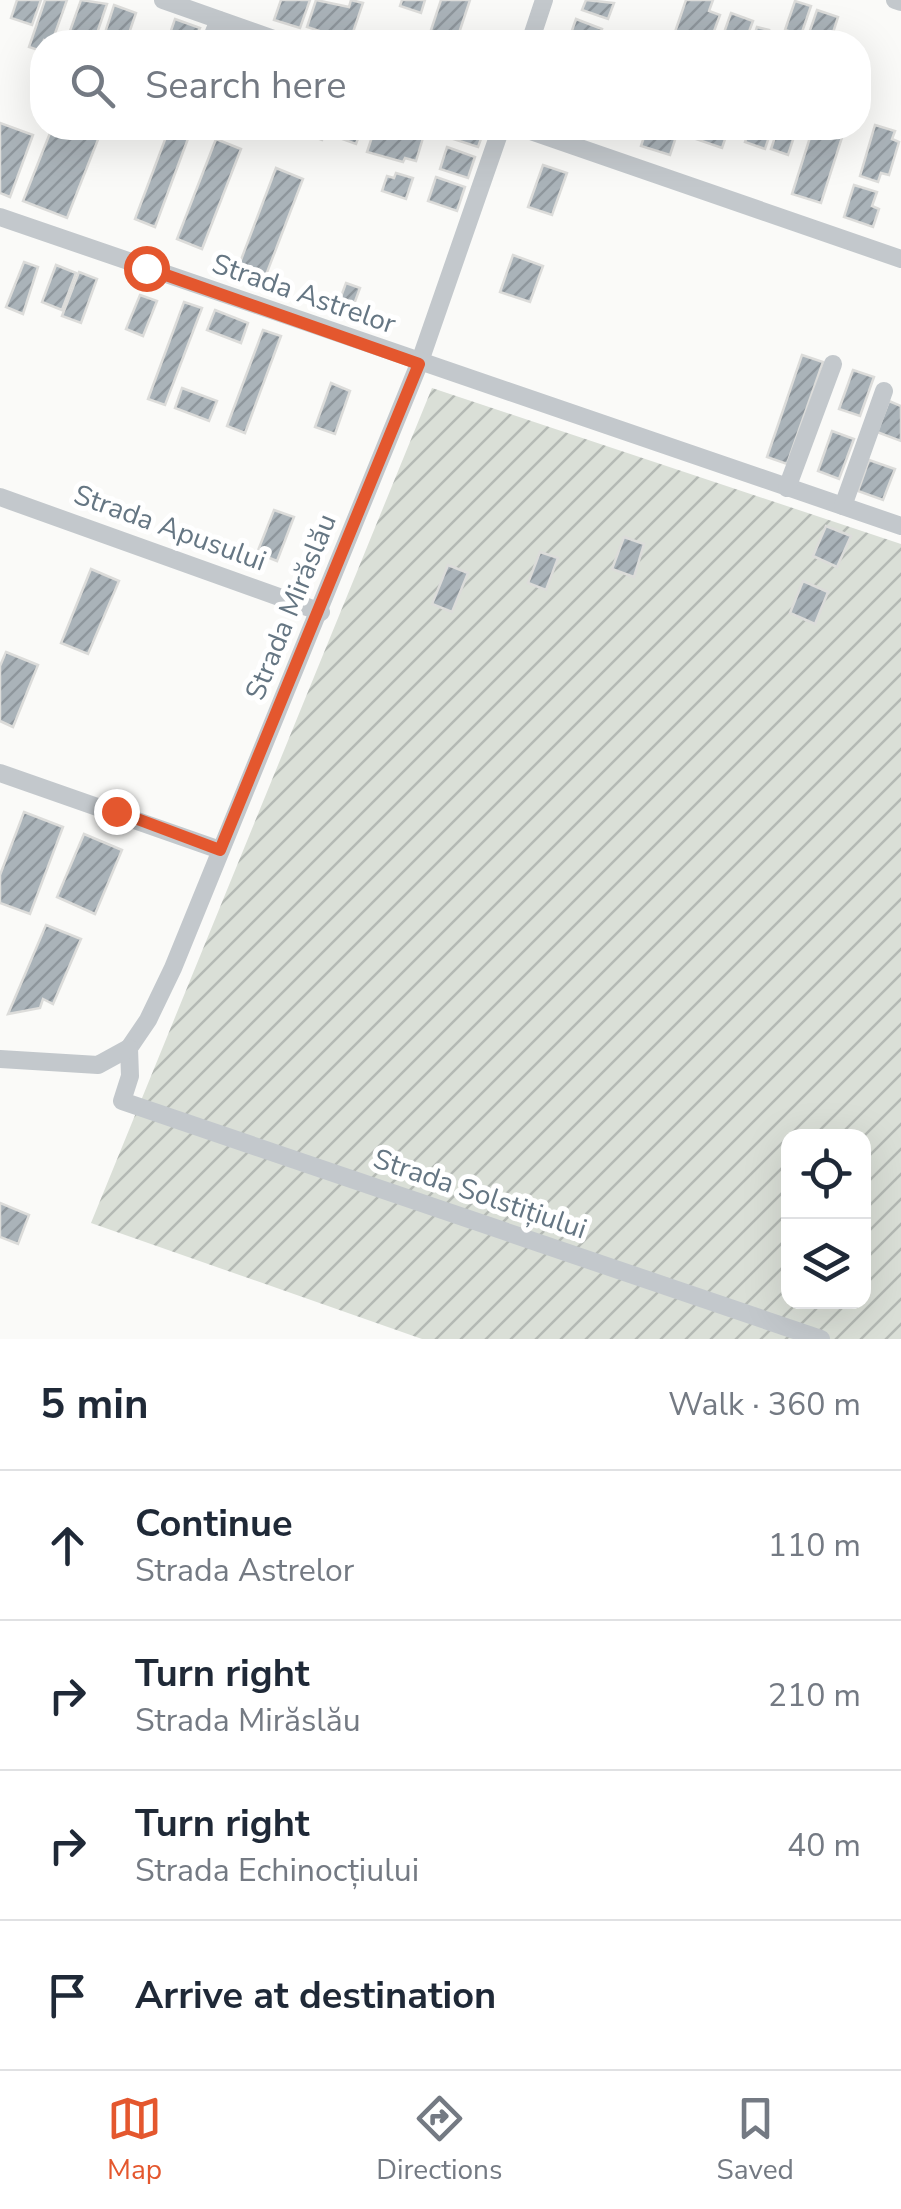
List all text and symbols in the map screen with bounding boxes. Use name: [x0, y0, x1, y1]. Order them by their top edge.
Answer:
search box: [30, 30, 871, 140]
icon: search: [65, 58, 120, 113]
text: Search here: [145, 60, 346, 111]
street label: Strada Astrelor: [207, 245, 401, 343]
route start: [124, 246, 170, 292]
street label: Strada Apusului: [69, 476, 271, 580]
street label: Strada Mirăslău: [236, 508, 346, 706]
route end: [94, 789, 140, 835]
map controls: [781, 1129, 871, 1309]
button: locate: [781, 1129, 871, 1219]
street label: Strada Solstițiului: [368, 1140, 592, 1248]
button: layers: [781, 1219, 871, 1309]
text: 5 min: [40, 1376, 149, 1433]
text: Walk · 360 m: [668, 1383, 861, 1426]
text: Continue: [135, 1498, 293, 1549]
icon: ahead: [40, 1518, 95, 1573]
text: 110 m: [768, 1524, 861, 1567]
text: Strada Astrelor: [135, 1549, 354, 1592]
text: Turn right: [135, 1648, 310, 1699]
icon: right: [40, 1668, 95, 1723]
text: 210 m: [768, 1674, 861, 1717]
text: Strada Mirăslău: [135, 1699, 361, 1742]
text: Turn right: [135, 1798, 310, 1849]
icon: right: [40, 1818, 95, 1873]
text: 40 m: [787, 1824, 861, 1867]
text: Strada Echinocțiului: [135, 1849, 419, 1892]
icon: arrive: [40, 1968, 95, 2023]
text: Arrive at destination: [135, 1970, 496, 2021]
tab: Map: [107, 2091, 162, 2189]
tab: Directions: [376, 2091, 502, 2189]
tab: Saved: [717, 2091, 794, 2189]

